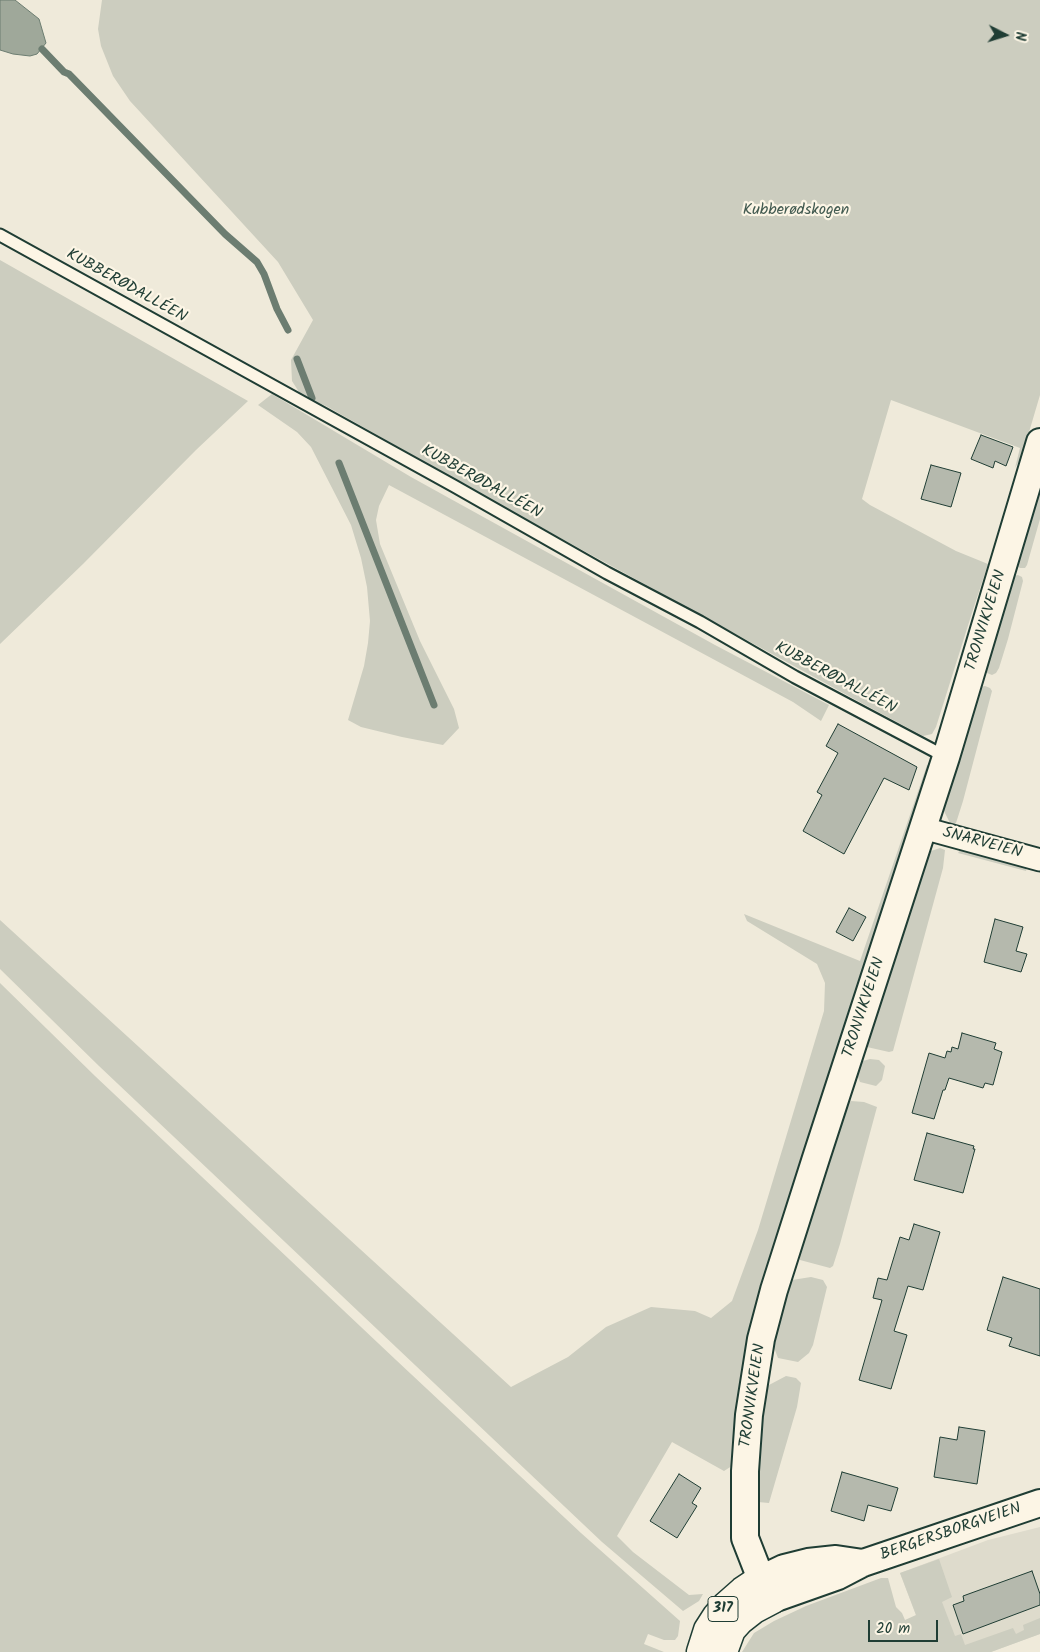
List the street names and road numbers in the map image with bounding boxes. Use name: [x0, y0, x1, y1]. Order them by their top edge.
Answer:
street label: KUBBERØDALLÉEN: [62, 246, 190, 328]
street label: KUBBERØDALLÉEN: [417, 442, 545, 524]
street label: TRONVIKVEIEN: [963, 568, 1011, 674]
street label: KUBBERØDALLÉEN: [771, 639, 899, 719]
street label: SNARVEIEN: [940, 824, 1024, 864]
street label: TRONVIKVEIEN: [840, 955, 890, 1061]
street label: TRONVIKVEIEN: [737, 1343, 771, 1449]
street label: BERGERSBORGVEIEN: [878, 1500, 1024, 1566]
road number: 317: [708, 1596, 738, 1622]

